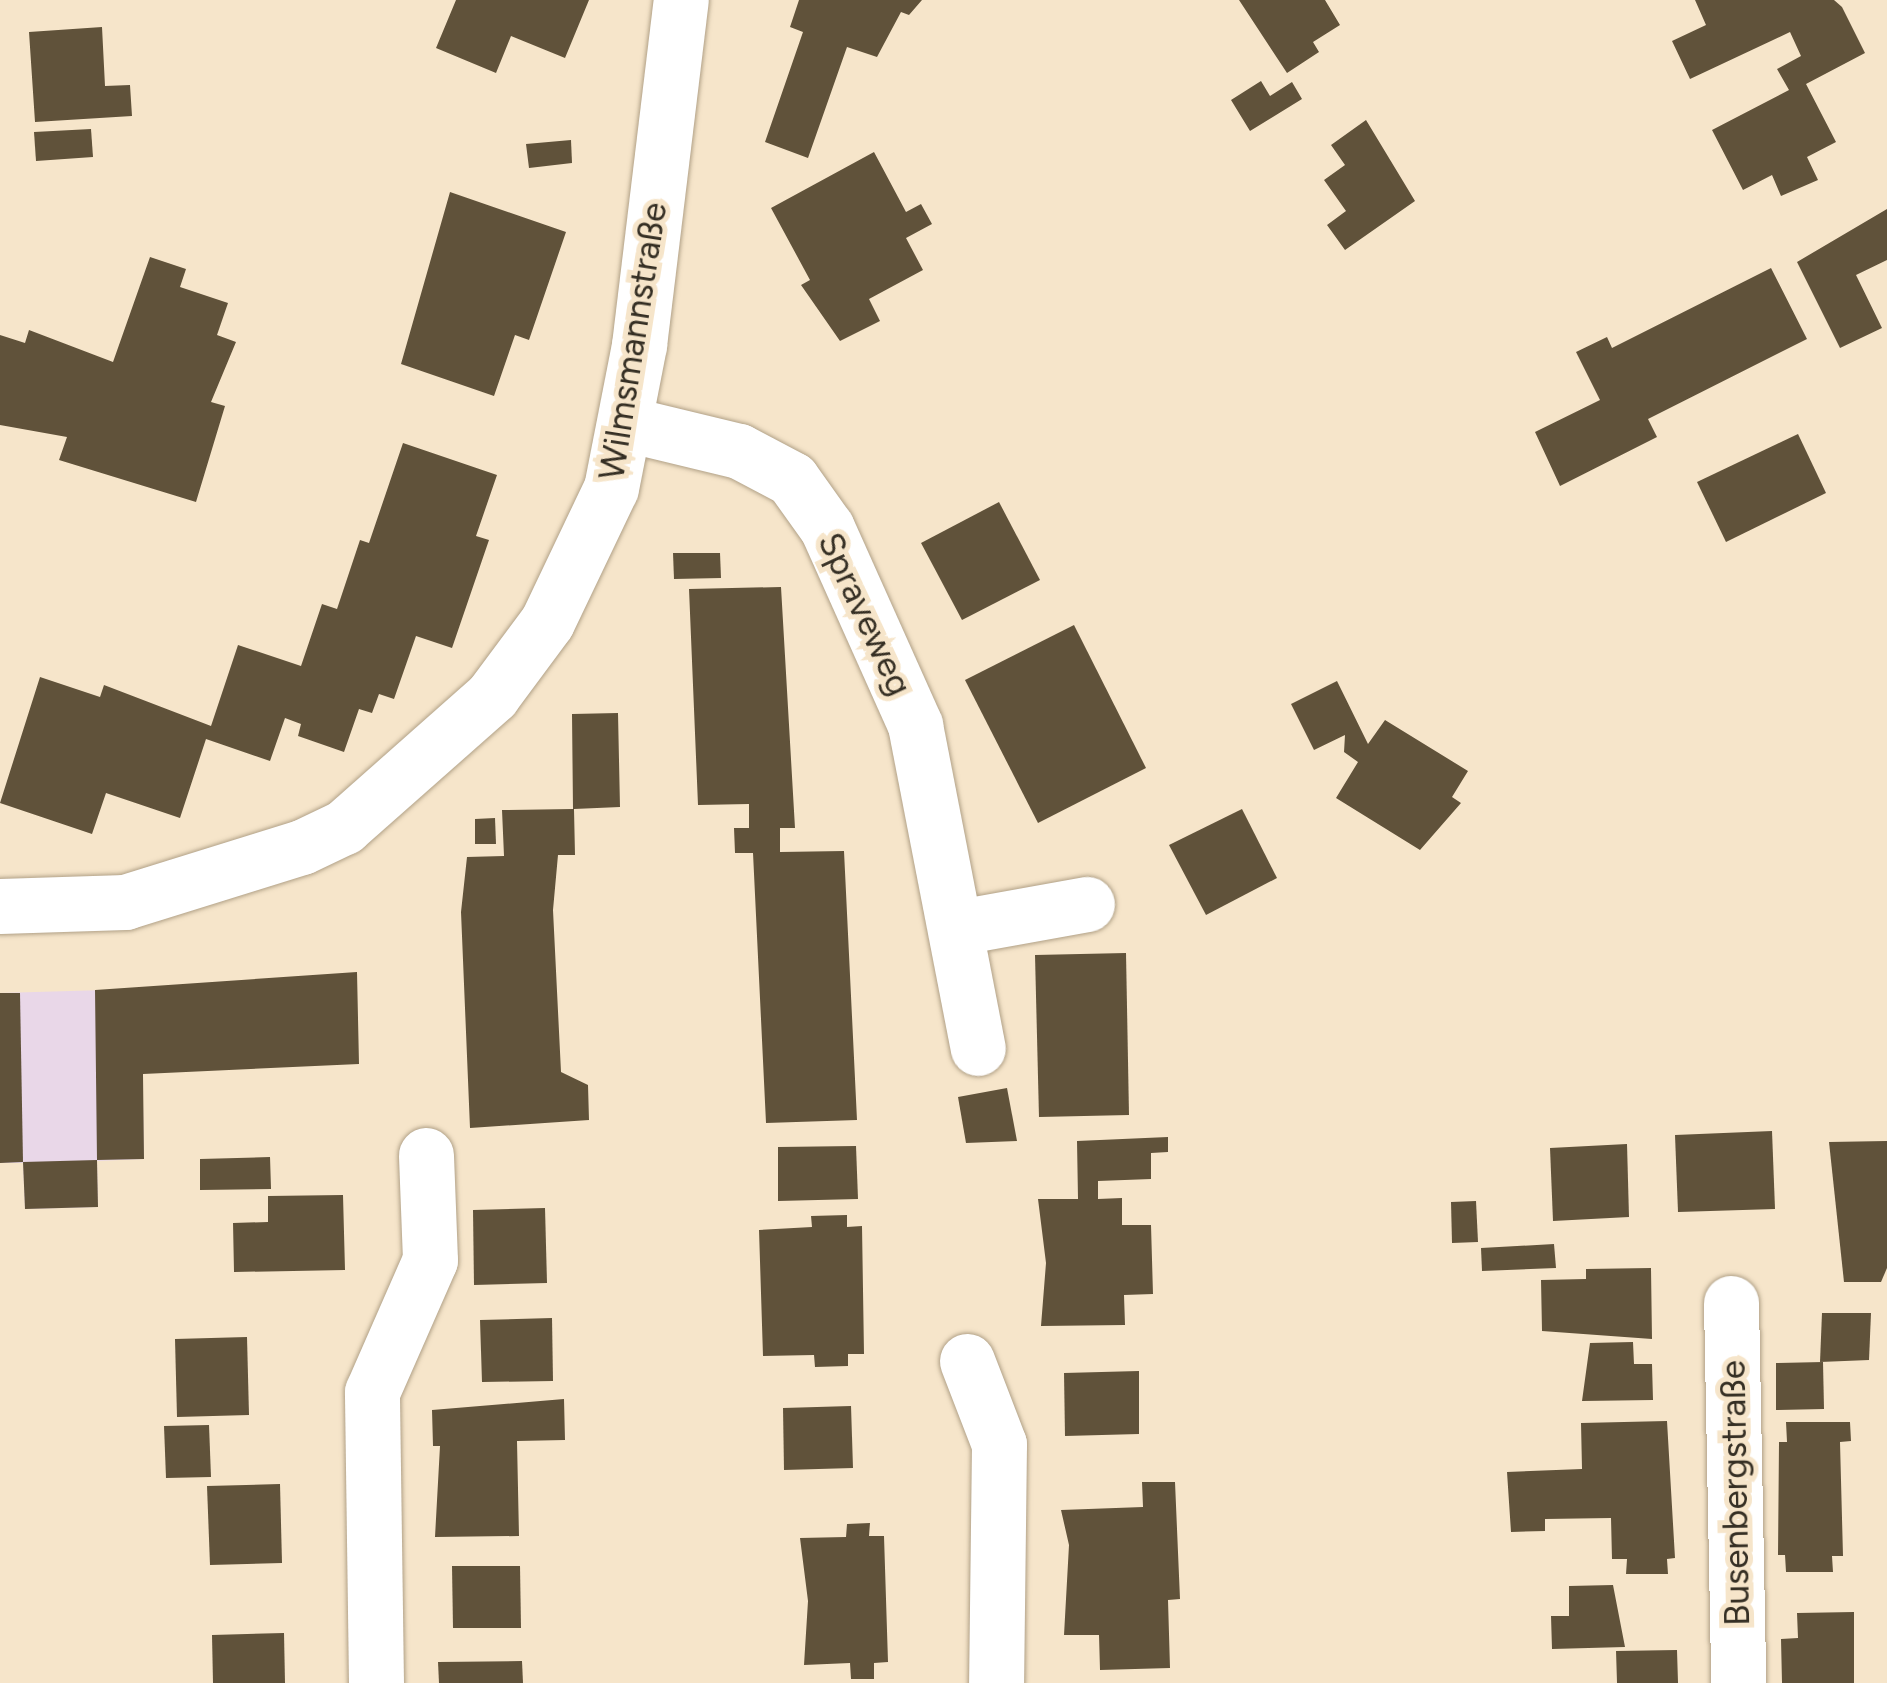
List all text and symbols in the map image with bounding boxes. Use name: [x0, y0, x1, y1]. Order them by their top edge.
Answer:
street label: Wilmsmannstraße: [590, 199, 676, 483]
street label: Spraveweg: [809, 526, 921, 702]
street label: Busenbergstraße: [1712, 1360, 1758, 1626]

